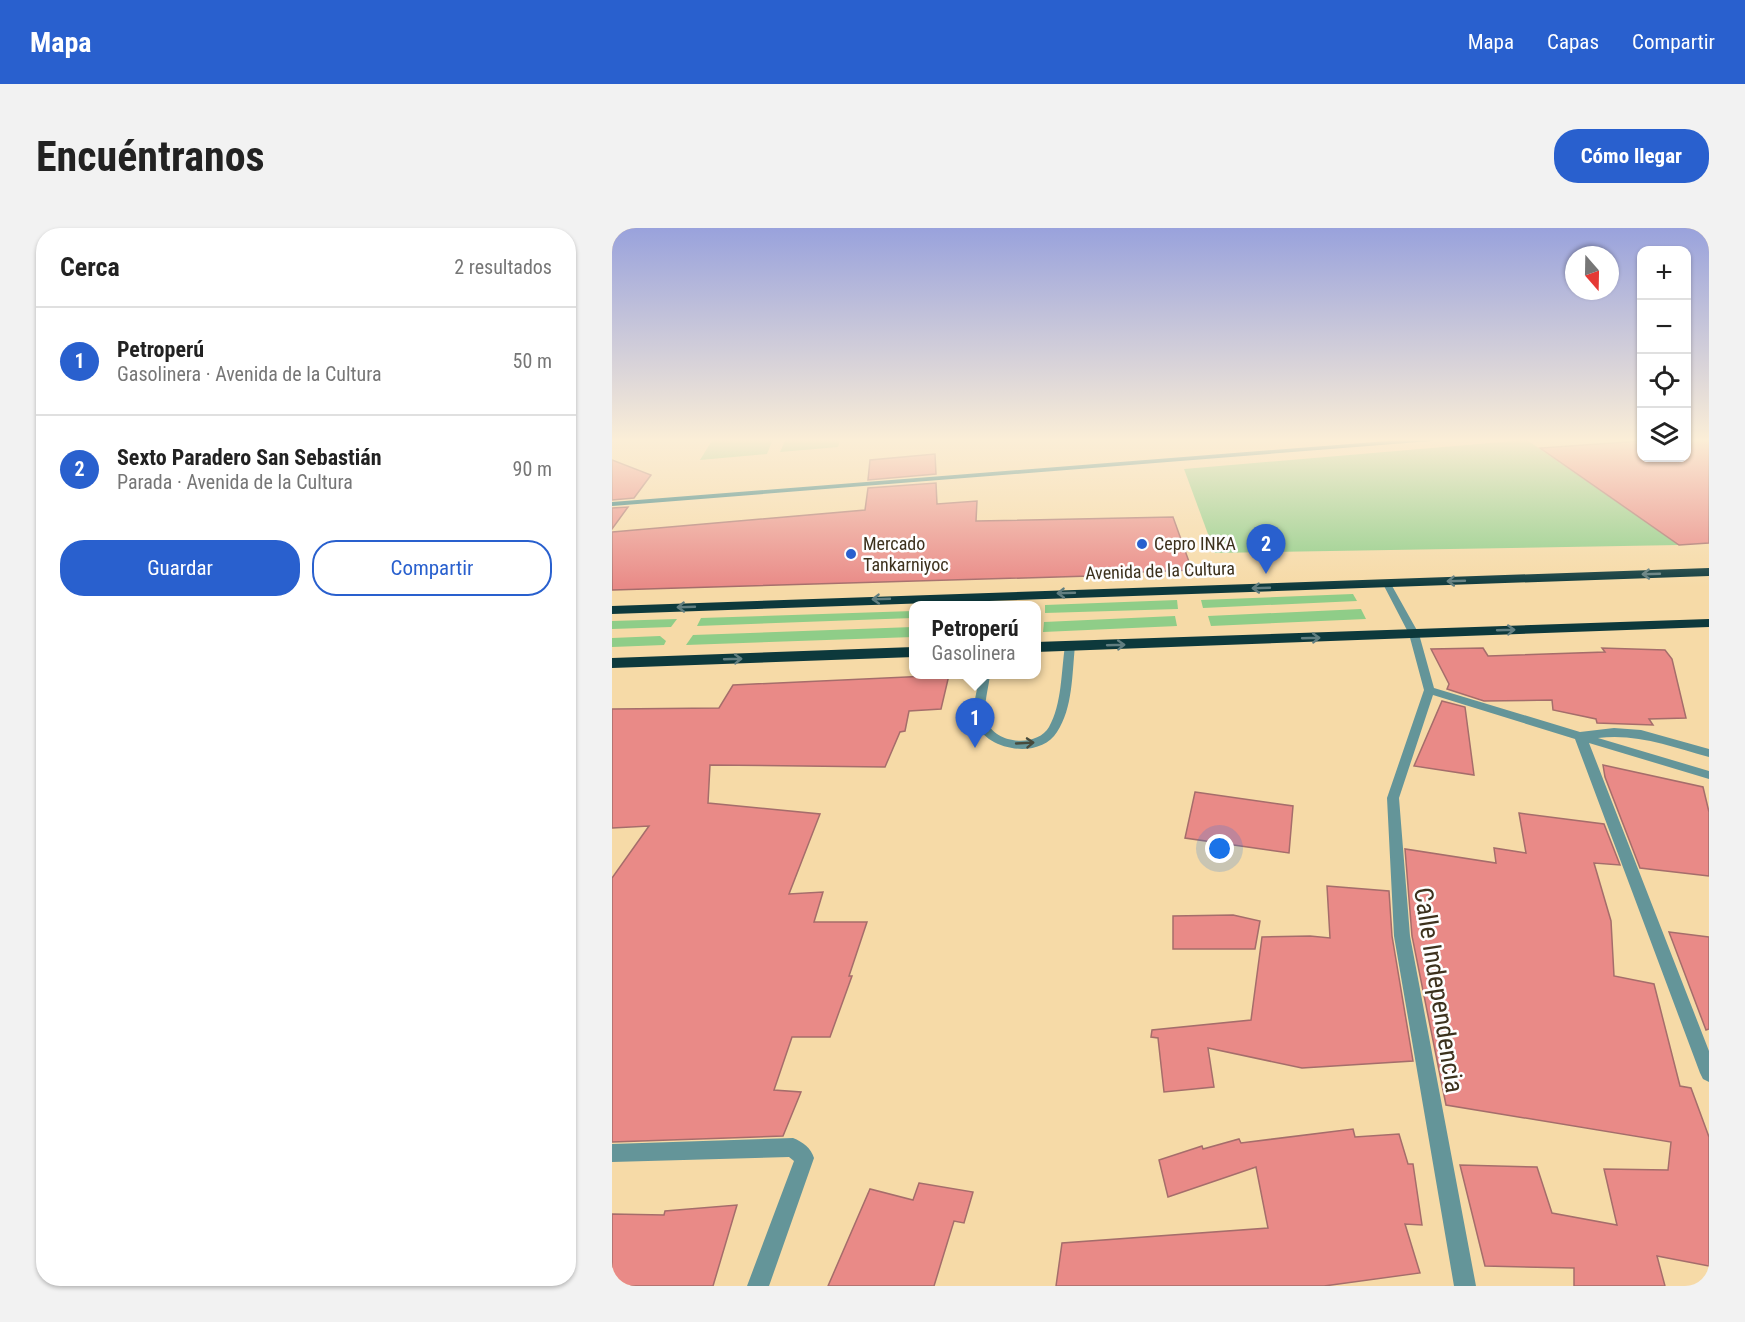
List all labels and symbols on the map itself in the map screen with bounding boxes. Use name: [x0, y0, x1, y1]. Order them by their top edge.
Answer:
north arrow: [1565, 246, 1619, 300]
pin: 2: [1246, 524, 1286, 574]
place label: Mercado Tankarniyoc: [863, 533, 949, 575]
place label: Cepro INKA: [1154, 533, 1236, 554]
marker: Cepro INKA: [1135, 537, 1149, 551]
marker: Mercado Tankarniyoc: [844, 547, 858, 561]
street label: Avenida de la Cultura: [1085, 557, 1235, 584]
one-way arrow: [1641, 569, 1661, 580]
one-way arrow: [1446, 576, 1466, 587]
one-way arrow: [1251, 582, 1271, 593]
one-way arrow: [1056, 587, 1076, 599]
one-way arrow: [871, 594, 891, 605]
one-way arrow: [676, 601, 696, 613]
one-way arrow: [1495, 625, 1515, 636]
one-way arrow: [1300, 632, 1320, 643]
one-way arrow: [1105, 639, 1125, 650]
one-way arrow: [723, 653, 743, 664]
pin: 1: [956, 698, 994, 748]
one-way arrow: [1014, 737, 1034, 748]
your location: [1205, 834, 1234, 863]
street label: Calle Independencia: [1408, 885, 1470, 1095]

